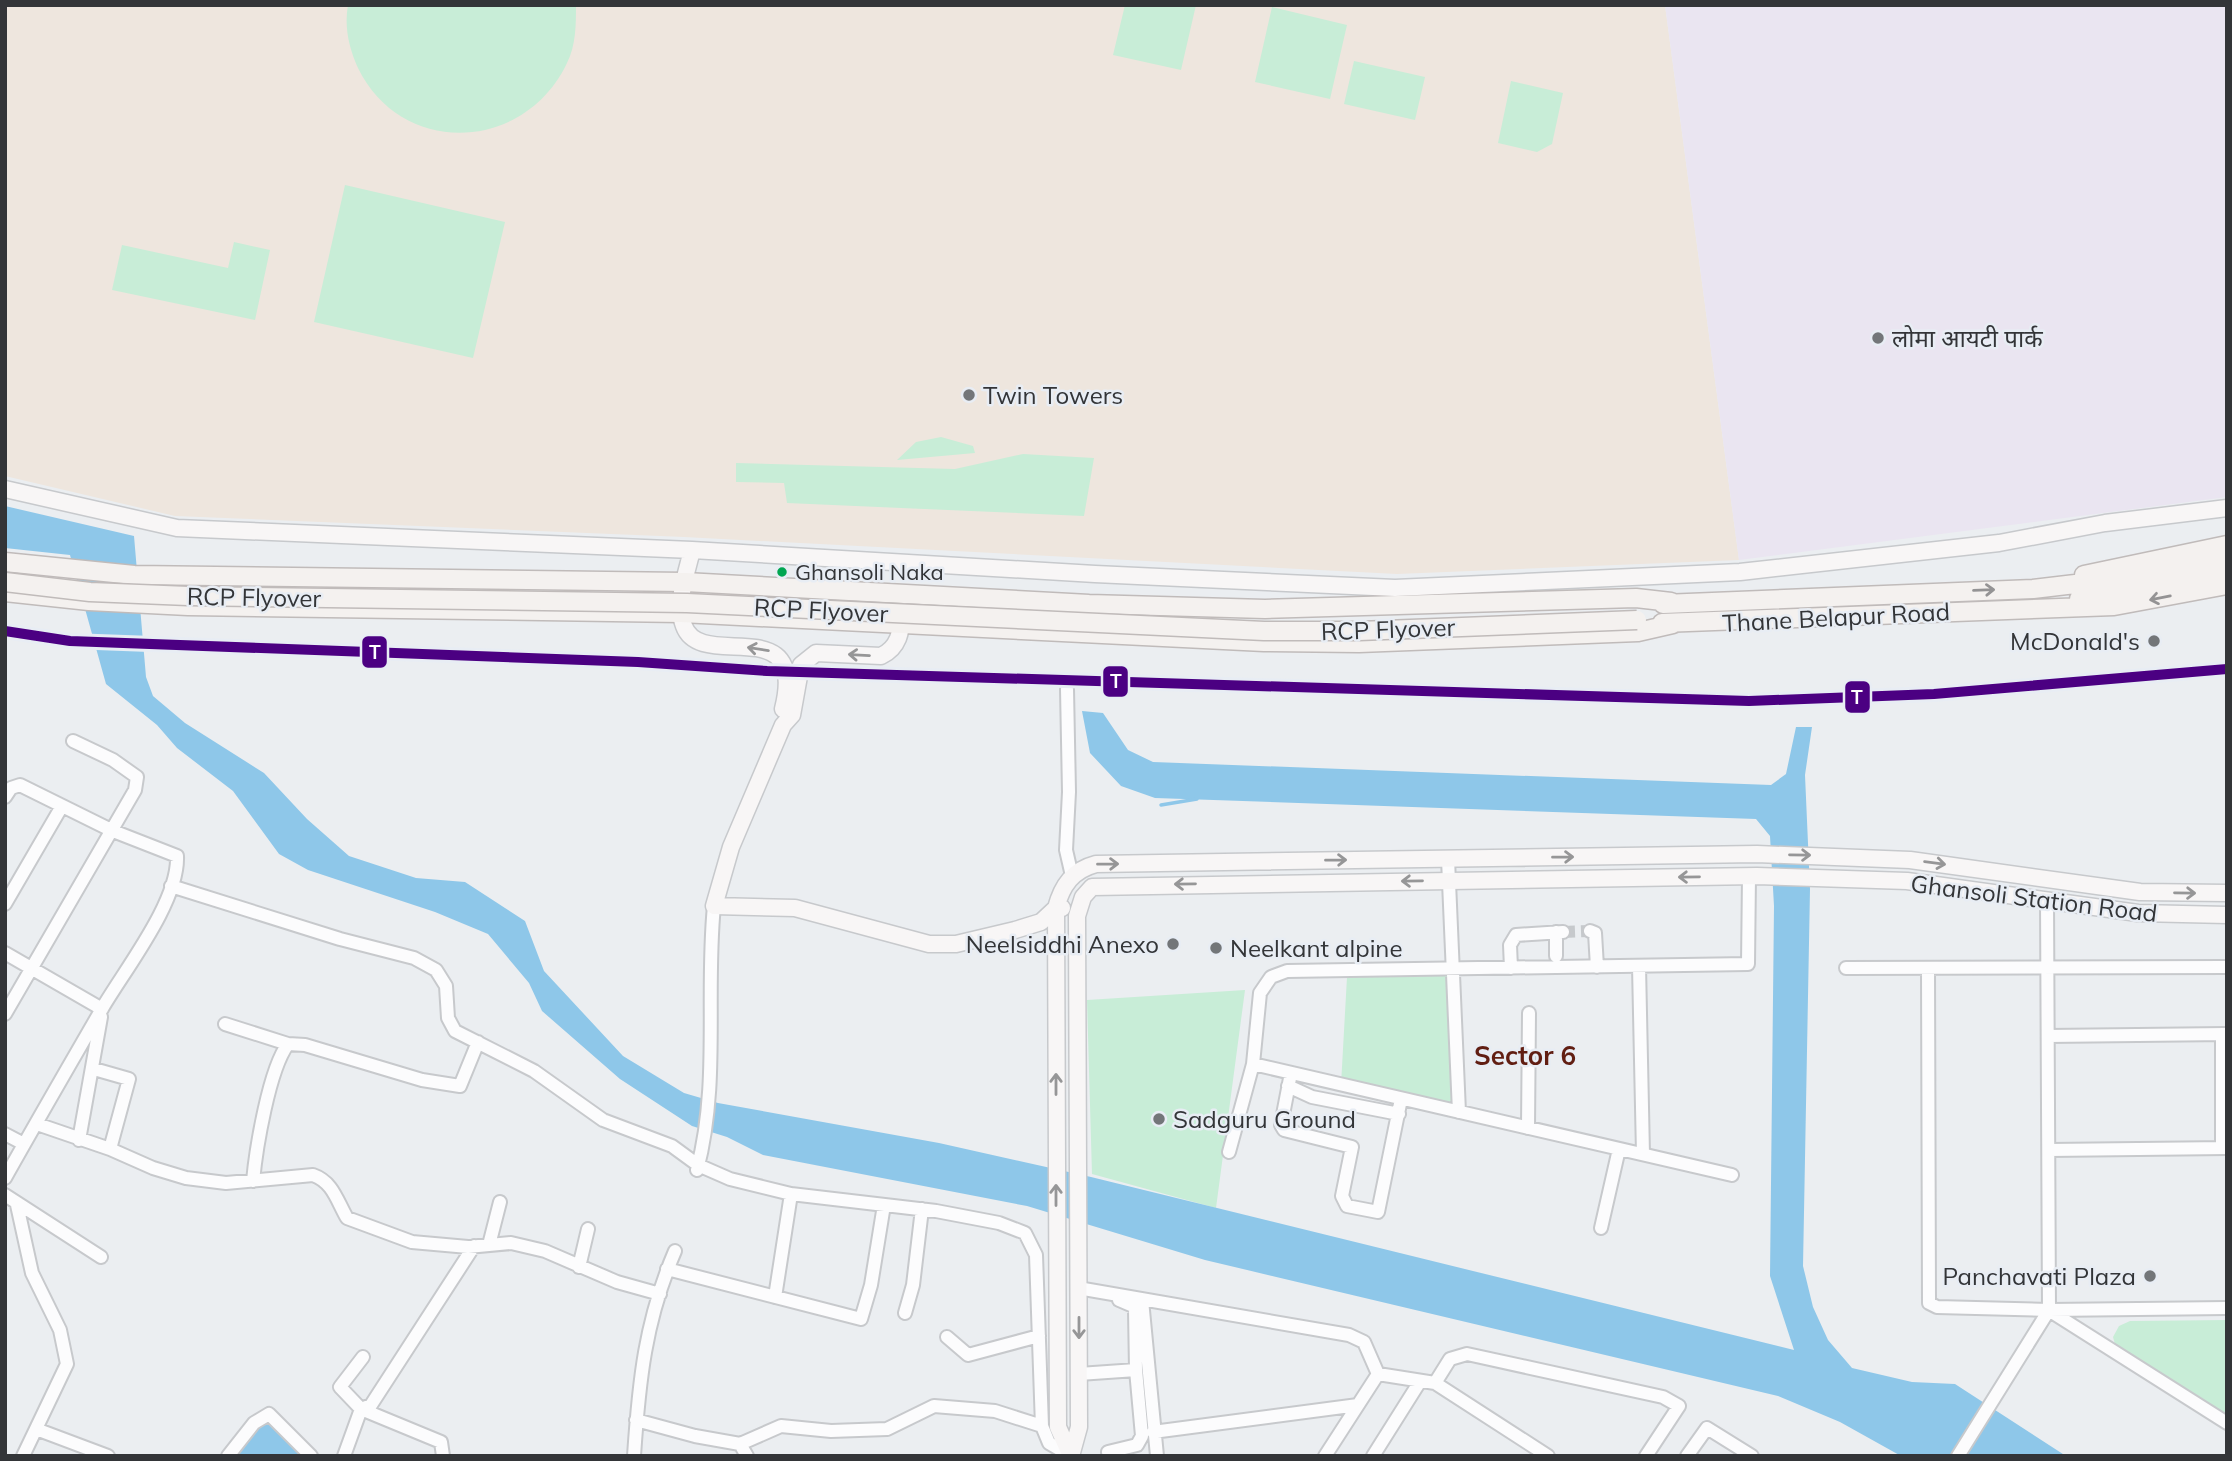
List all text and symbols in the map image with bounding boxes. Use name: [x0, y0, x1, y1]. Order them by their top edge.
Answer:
place label: लोमा आयटी पार्क: [1892, 323, 2043, 353]
marker: लोमा आयटी पार्क: [1870, 330, 1886, 346]
place label: Twin Towers: [983, 380, 1123, 410]
marker: Twin Towers: [961, 387, 977, 403]
place label: Ghansoli Naka: [795, 558, 944, 586]
marker: Ghansoli Naka: [775, 565, 789, 579]
street label: RCP Flyover: [187, 581, 322, 613]
one-way arrow: [1973, 584, 1996, 597]
one-way arrow: [2149, 591, 2172, 605]
street label: RCP Flyover: [753, 592, 889, 629]
street label: Thane Belapur Road: [1721, 596, 1951, 638]
street label: RCP Flyover: [1320, 612, 1456, 646]
place label: McDonald's: [2010, 626, 2140, 656]
marker: McDonald's: [2146, 633, 2162, 649]
line badge: T: [361, 635, 388, 669]
text: T: [369, 640, 381, 664]
one-way arrow: [747, 642, 770, 655]
one-way arrow: [848, 649, 871, 662]
line badge: T: [1102, 665, 1129, 698]
text: T: [1110, 669, 1122, 693]
line badge: T: [1844, 680, 1871, 714]
text: T: [1851, 685, 1863, 709]
one-way arrow: [1788, 848, 1811, 861]
one-way arrow: [1551, 850, 1574, 864]
one-way arrow: [1324, 853, 1347, 867]
one-way arrow: [1924, 856, 1946, 869]
one-way arrow: [1096, 857, 1119, 870]
street label: Ghansoli Station Road: [1909, 868, 2159, 928]
one-way arrow: [1678, 870, 1701, 883]
one-way arrow: [1401, 874, 1424, 888]
one-way arrow: [1174, 877, 1197, 891]
one-way arrow: [2174, 886, 2197, 900]
place label: Neelsiddhi Anexo: [966, 929, 1159, 959]
place label: Neelkant alpine: [1230, 933, 1402, 963]
marker: Neelsiddhi Anexo: [1165, 936, 1181, 952]
marker: Neelkant alpine: [1208, 940, 1224, 956]
district label: Sector 6: [1474, 1039, 1576, 1072]
one-way arrow: [1049, 1073, 1063, 1096]
place label: Sadguru Ground: [1173, 1104, 1356, 1134]
marker: Sadguru Ground: [1151, 1111, 1167, 1127]
one-way arrow: [1049, 1184, 1063, 1207]
place label: Panchavati Plaza: [1943, 1261, 2136, 1291]
marker: Panchavati Plaza: [2142, 1268, 2158, 1284]
one-way arrow: [1072, 1316, 1086, 1339]

